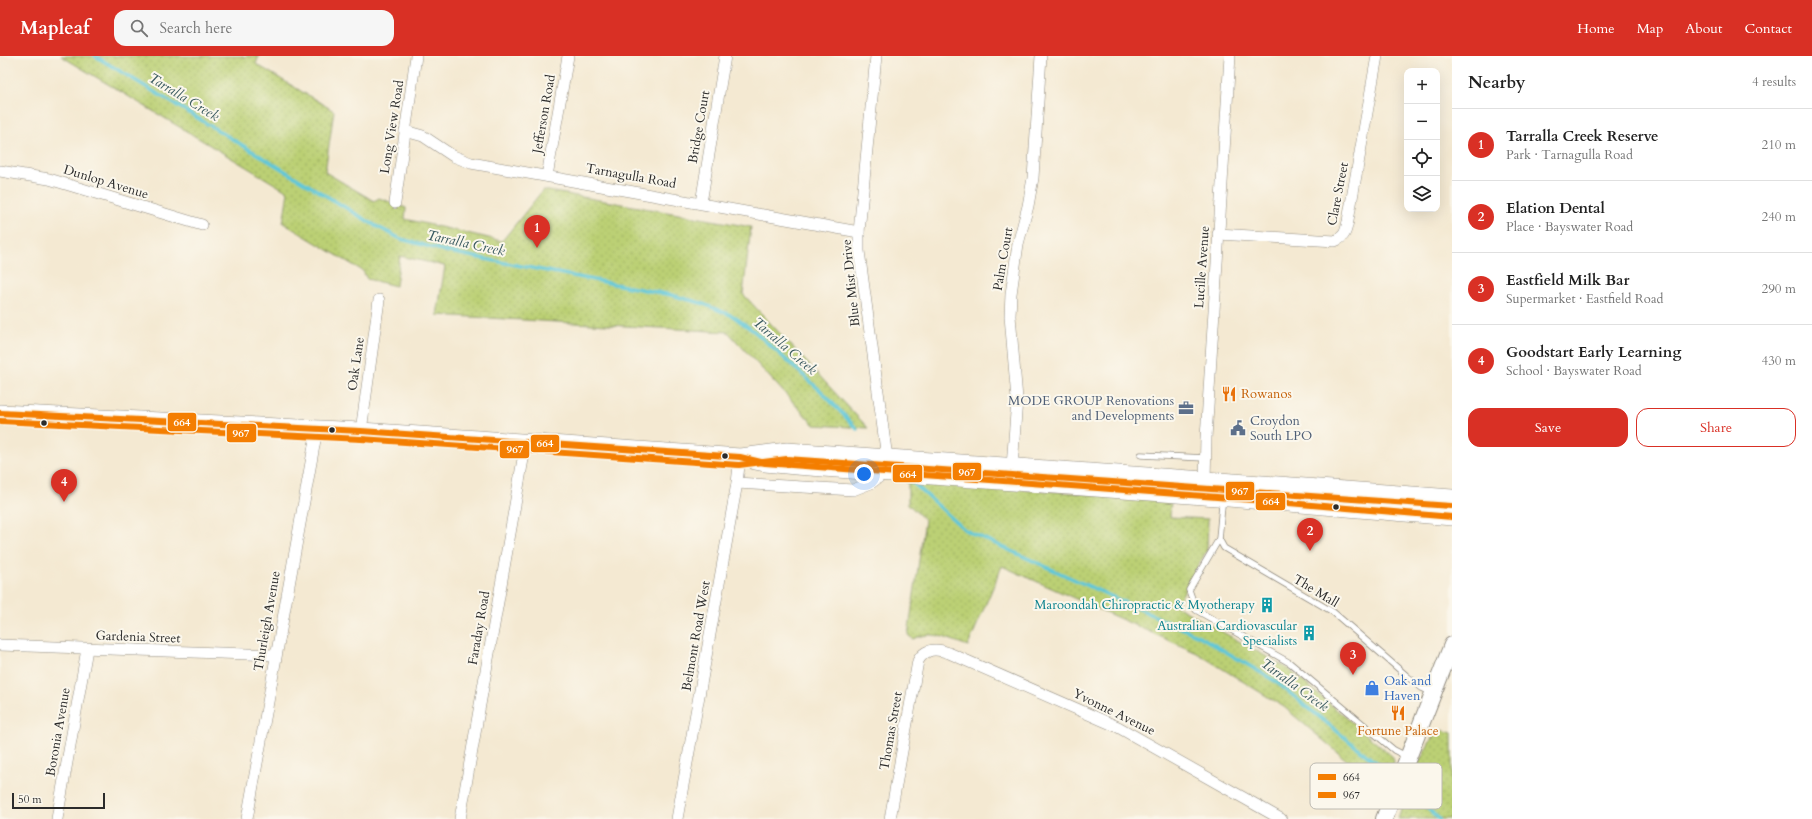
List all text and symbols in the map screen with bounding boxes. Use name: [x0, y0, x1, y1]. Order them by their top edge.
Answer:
search box: [114, 10, 394, 46]
text: Mapleaf: [20, 15, 90, 41]
icon: search: [128, 17, 150, 39]
text: Search here: [160, 18, 232, 38]
text: Home: [1577, 19, 1615, 38]
text: Map: [1637, 19, 1663, 38]
text: About: [1685, 19, 1722, 38]
text: Contact: [1744, 19, 1792, 38]
water label: Tarralla Creek: [145, 68, 223, 126]
map controls: [1404, 68, 1440, 212]
button: +: [1404, 68, 1440, 104]
text: Nearby: [1468, 71, 1525, 94]
street label: Jefferson Road: [528, 73, 560, 157]
text: 4 results: [1752, 73, 1796, 91]
street label: Long View Road: [376, 79, 408, 175]
street label: Bridge Court: [684, 89, 714, 165]
button: −: [1404, 104, 1440, 140]
text: Tarralla Creek Reserve: [1506, 126, 1659, 146]
text: 1: [1478, 136, 1484, 154]
text: 210 m: [1762, 136, 1796, 154]
button: locate: [1404, 140, 1440, 176]
text: Park · Tarnagulla Road: [1506, 146, 1633, 164]
street label: Tarnagulla Road: [584, 159, 678, 193]
street label: Dunlop Avenue: [61, 161, 151, 203]
street label: Clare Street: [1323, 161, 1353, 227]
button: layers: [1404, 176, 1440, 212]
text: Elation Dental: [1506, 198, 1605, 218]
text: 2: [1478, 208, 1484, 226]
text: 240 m: [1762, 208, 1796, 226]
pin: 1: [524, 215, 550, 248]
text: Place · Bayswater Road: [1506, 218, 1633, 236]
water label: Tarralla Creek: [425, 225, 507, 261]
street label: Lucille Avenue: [1190, 225, 1214, 309]
street label: Palm Court: [989, 226, 1017, 292]
street label: Blue Mist Drive: [837, 238, 865, 328]
text: Eastfield Milk Bar: [1506, 270, 1630, 290]
text: 3: [1478, 280, 1484, 298]
text: 290 m: [1762, 280, 1796, 298]
text: Supermarket · Eastfield Road: [1506, 290, 1663, 308]
water label: Tarralla Creek: [749, 313, 821, 379]
street label: Oak Lane: [343, 336, 369, 392]
text: Goodstart Early Learning: [1506, 342, 1681, 362]
text: 4: [1478, 352, 1484, 370]
text: 430 m: [1762, 352, 1796, 370]
text: School · Bayswater Road: [1506, 362, 1642, 380]
restaurant icon: Rowanos: [1220, 385, 1238, 403]
place label: Rowanos: [1241, 385, 1292, 403]
place label: MODE GROUP Renovations and Developments: [1008, 392, 1174, 425]
office icon: MODE GROUP Renovations and Developments: [1177, 399, 1195, 417]
button: Save: [1468, 408, 1628, 447]
button: Share: [1636, 408, 1796, 447]
line badge: 664: [167, 412, 197, 432]
place label: Croydon South LPO: [1250, 412, 1312, 445]
text: 664: [174, 415, 191, 430]
unlabelled marker: [39, 418, 49, 428]
public building icon: Croydon South LPO: [1229, 419, 1247, 437]
line badge: 967: [226, 423, 257, 443]
unlabelled marker: [327, 425, 337, 435]
text: 967: [233, 426, 250, 441]
line badge: 664: [530, 434, 560, 453]
text: 664: [537, 436, 554, 451]
line badge: 967: [499, 440, 530, 459]
text: 967: [507, 442, 524, 457]
unlabelled marker: [720, 451, 730, 461]
line badge: 967: [952, 462, 982, 481]
your location: [854, 464, 874, 484]
line badge: 664: [892, 464, 923, 483]
text: 967: [959, 465, 976, 480]
text: 664: [900, 467, 917, 482]
pin: 4: [51, 469, 77, 502]
line badge: 967: [1225, 481, 1255, 501]
text: 967: [1232, 484, 1249, 499]
line badge: 664: [1255, 492, 1286, 511]
text: 664: [1263, 494, 1280, 509]
unlabelled marker: [1331, 502, 1341, 512]
pin: 2: [1297, 518, 1323, 551]
street label: Thurleigh Avenue: [249, 569, 285, 673]
street label: The Mall: [1290, 570, 1343, 612]
street label: Belmont Road West: [677, 579, 715, 693]
street label: Faraday Road: [464, 590, 494, 666]
place label: Maroondah Chiropractic & Myotherapy: [1034, 596, 1255, 614]
building icon: Maroondah Chiropractic & Myotherapy: [1258, 596, 1276, 614]
place label: Australian Cardiovascular Specialists: [1157, 617, 1297, 650]
building icon: Australian Cardiovascular Specialists: [1300, 624, 1318, 642]
street label: Gardenia Street: [95, 627, 181, 647]
pin: 3: [1340, 642, 1366, 675]
water label: Tarralla Creek: [1257, 654, 1333, 716]
place label: Oak and Haven: [1384, 672, 1431, 705]
shop icon: Oak and Haven: [1363, 679, 1381, 697]
street label: Yvonne Avenue: [1070, 684, 1158, 740]
street label: Boronia Avenue: [41, 686, 75, 778]
street label: Thomas Street: [875, 690, 907, 772]
restaurant icon: Fortune Palace: [1389, 704, 1407, 722]
place label: Fortune Palace: [1357, 722, 1439, 740]
legend: [1310, 763, 1442, 809]
text: 664: [1343, 770, 1360, 785]
text: 967: [1343, 788, 1360, 803]
scale bar: [12, 791, 105, 810]
text: 50 m: [18, 792, 42, 807]

